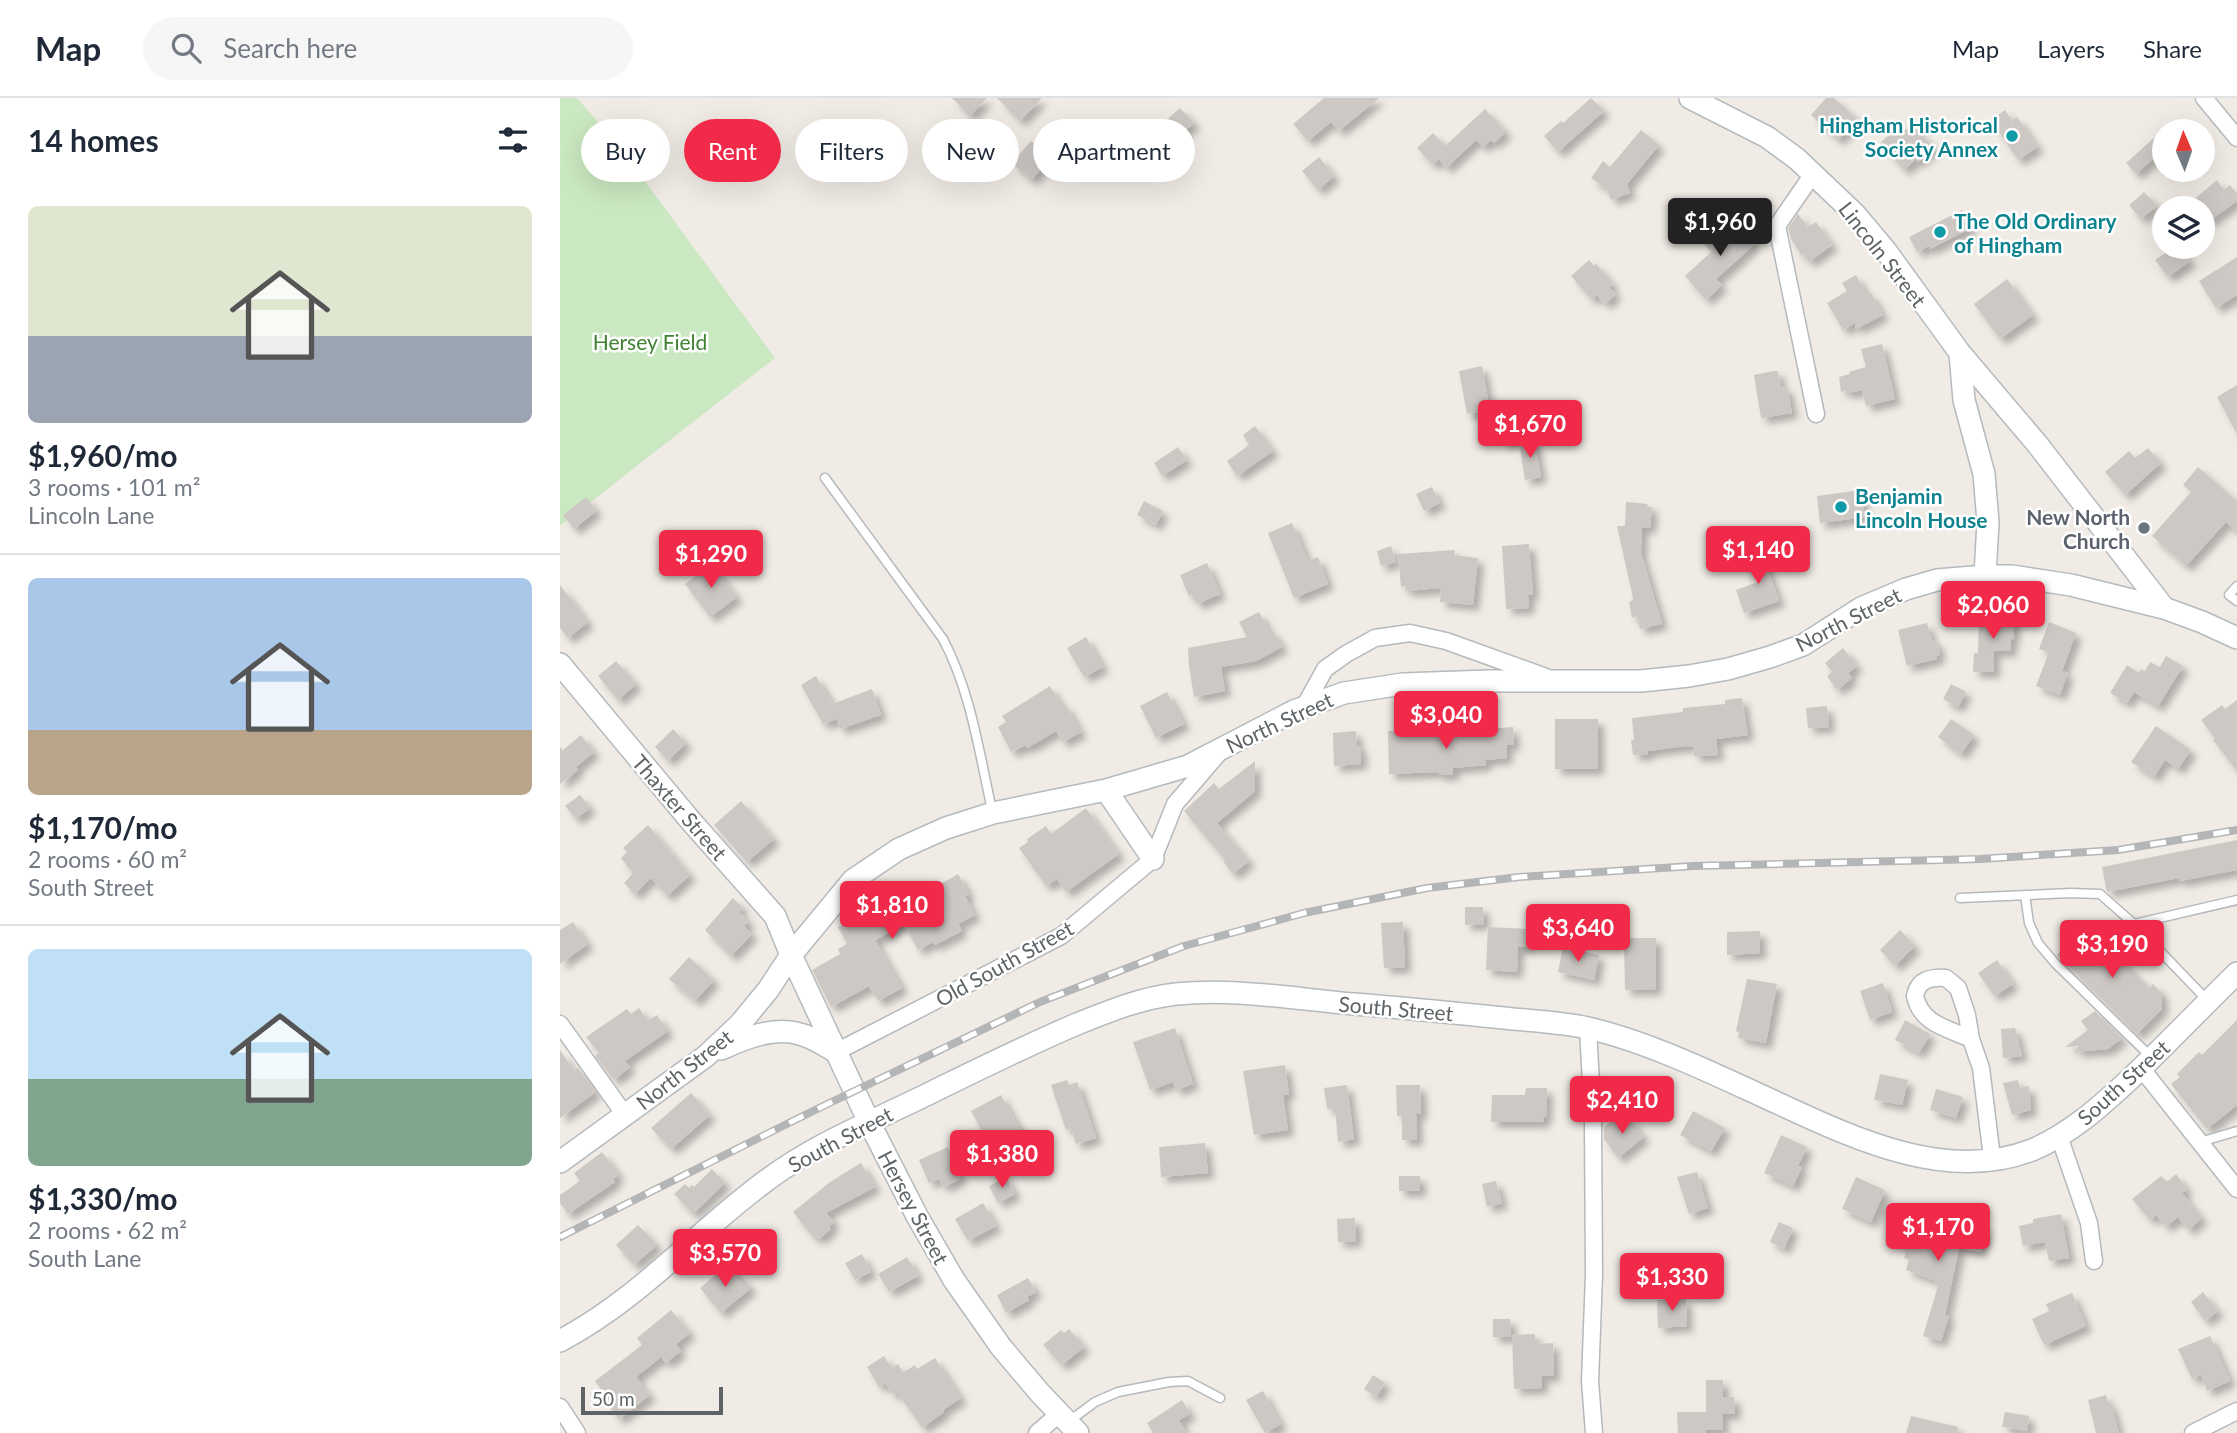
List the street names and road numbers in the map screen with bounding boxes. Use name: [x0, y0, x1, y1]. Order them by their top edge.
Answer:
street label: Lincoln Street: [1834, 196, 1932, 312]
street label: North Street: [1791, 582, 1905, 656]
street label: North Street: [1222, 686, 1337, 758]
street label: Thaxter Street: [628, 749, 733, 865]
street label: Old South Street: [931, 915, 1078, 1011]
street label: South Street: [1338, 991, 1455, 1025]
street label: North Street: [631, 1023, 737, 1114]
street label: South Street: [2072, 1034, 2174, 1130]
street label: South Street: [783, 1101, 897, 1177]
street label: Hersey Street: [874, 1146, 955, 1269]

